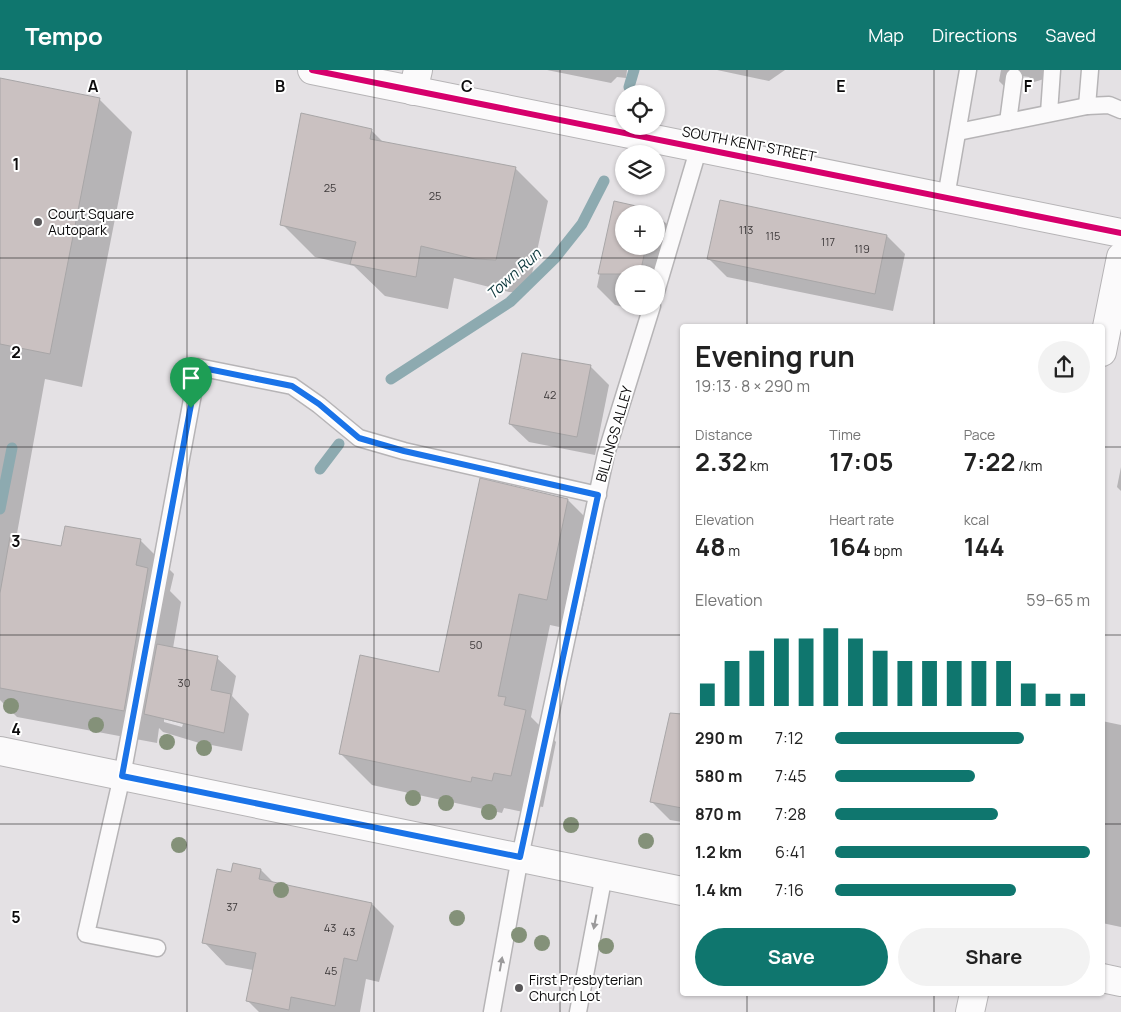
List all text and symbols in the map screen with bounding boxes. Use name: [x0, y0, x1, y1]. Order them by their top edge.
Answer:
text: Tempo: [25, 19, 103, 52]
text: Map: [868, 23, 904, 47]
text: Directions: [932, 23, 1017, 47]
text: Saved: [1045, 23, 1096, 47]
text: A: [88, 75, 99, 97]
text: B: [275, 75, 285, 97]
text: C: [461, 75, 473, 97]
text: E: [836, 75, 846, 97]
text: F: [1024, 75, 1033, 97]
map controls: [615, 85, 665, 315]
button: locate: [615, 85, 665, 135]
street label: SOUTH KENT STREET: [681, 121, 818, 166]
button: layers: [615, 145, 665, 195]
text: 1: [12, 153, 20, 175]
house number: 25: [324, 180, 336, 195]
house number: 25: [429, 188, 441, 203]
place label: Court Square Autopark: [48, 204, 134, 239]
button: +: [615, 205, 665, 255]
marker: Court Square Autopark: [32, 216, 44, 228]
house number: 113: [739, 222, 753, 237]
house number: 115: [766, 228, 780, 243]
house number: 117: [821, 234, 835, 249]
house number: 119: [854, 241, 870, 256]
water label: Town Run: [482, 243, 546, 304]
button: −: [615, 265, 665, 315]
text: Evening run: [695, 337, 855, 375]
text: 2: [11, 341, 21, 363]
button: share: [1038, 341, 1090, 393]
pin: [170, 357, 212, 408]
icon: arrive: [177, 364, 205, 392]
text: 19:13 · 8 × 290 m: [695, 375, 810, 397]
street label: BILLINGS ALLEY: [591, 383, 636, 484]
house number: 42: [544, 387, 556, 402]
text: Distance: [695, 425, 752, 444]
text: Time: [829, 425, 861, 444]
text: Pace: [964, 425, 995, 444]
text: 2.32: [695, 444, 747, 479]
text: 17:05: [829, 444, 893, 479]
text: 7:22: [964, 444, 1015, 479]
text: km: [747, 456, 769, 475]
text: /km: [1015, 456, 1042, 475]
text: Elevation: [695, 510, 754, 529]
text: Heart rate: [829, 510, 894, 529]
text: kcal: [964, 510, 989, 529]
text: 48: [695, 529, 726, 564]
text: 164: [829, 529, 871, 564]
text: 144: [964, 529, 1005, 564]
text: 3: [11, 530, 21, 552]
text: m: [726, 541, 740, 560]
text: bpm: [871, 541, 902, 560]
text: Elevation: [695, 589, 763, 611]
text: 59–65 m: [1026, 589, 1090, 611]
house number: 50: [469, 637, 483, 652]
house number: 30: [178, 675, 190, 690]
text: 4: [11, 718, 21, 740]
text: 290 m: [695, 727, 743, 749]
text: 7:12: [775, 727, 803, 749]
text: 580 m: [695, 765, 742, 787]
text: 7:45: [775, 765, 807, 787]
text: 870 m: [695, 803, 741, 825]
text: 7:28: [775, 803, 806, 825]
text: 1.2 km: [695, 841, 742, 863]
text: 6:41: [775, 841, 805, 863]
text: 1.4 km: [695, 879, 742, 901]
text: 7:16: [775, 879, 804, 901]
house number: 37: [226, 899, 238, 914]
text: 5: [11, 906, 21, 928]
one-way arrow: [591, 915, 599, 930]
house number: 43: [324, 920, 336, 935]
house number: 43: [343, 924, 355, 939]
button: Save: [695, 928, 888, 986]
button: Share: [898, 928, 1090, 986]
one-way arrow: [497, 956, 505, 972]
house number: 45: [325, 963, 337, 978]
place label: First Presbyterian Church Lot: [529, 970, 643, 1005]
marker: First Presbyterian Church Lot: [513, 982, 525, 994]

